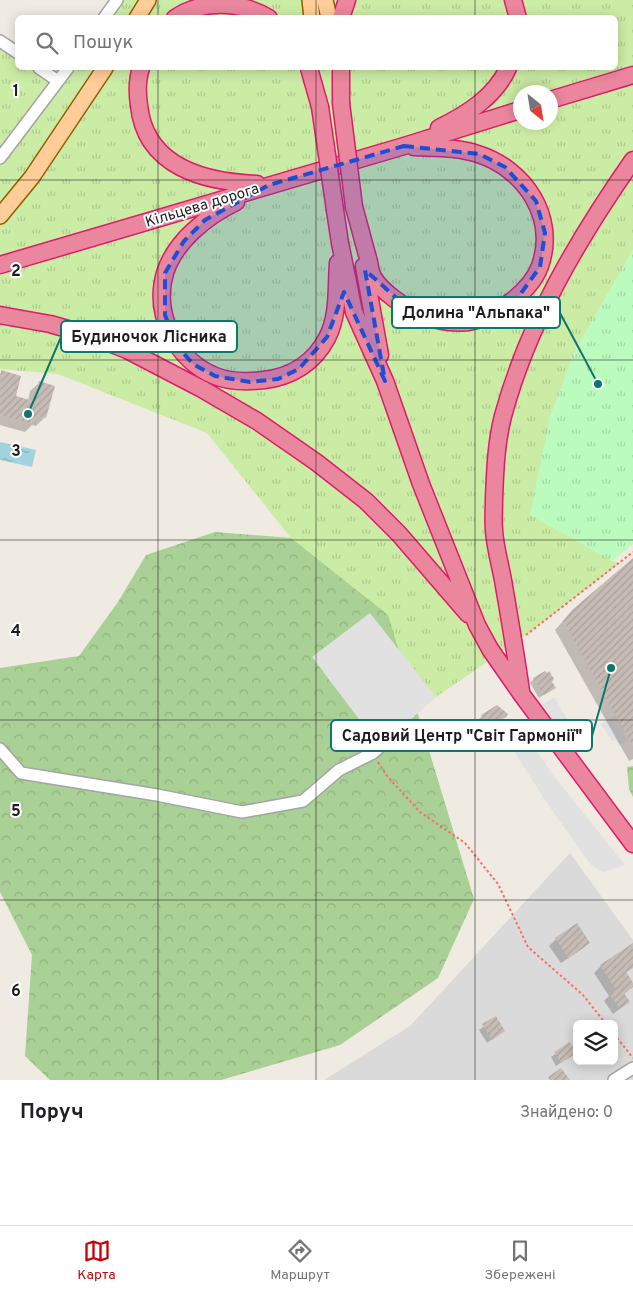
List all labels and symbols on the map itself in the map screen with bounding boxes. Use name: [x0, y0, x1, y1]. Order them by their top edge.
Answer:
text: 1: [13, 82, 19, 102]
north arrow: [513, 85, 558, 130]
street label: Кільцева дорога: [143, 180, 262, 233]
text: 2: [11, 262, 21, 282]
callout: Долина "Альпака": [392, 297, 560, 328]
text: Долина "Альпака": [402, 304, 550, 324]
callout: Будиночок Лісника: [61, 321, 237, 352]
text: Будиночок Лісника: [71, 328, 227, 348]
text: 3: [11, 442, 21, 462]
text: 4: [11, 622, 21, 642]
callout: Садовий Центр "Світ Гармонії": [331, 720, 592, 751]
text: Садовий Центр "Світ Гармонії": [342, 727, 582, 747]
text: 5: [11, 802, 21, 822]
text: 6: [11, 982, 21, 1002]

